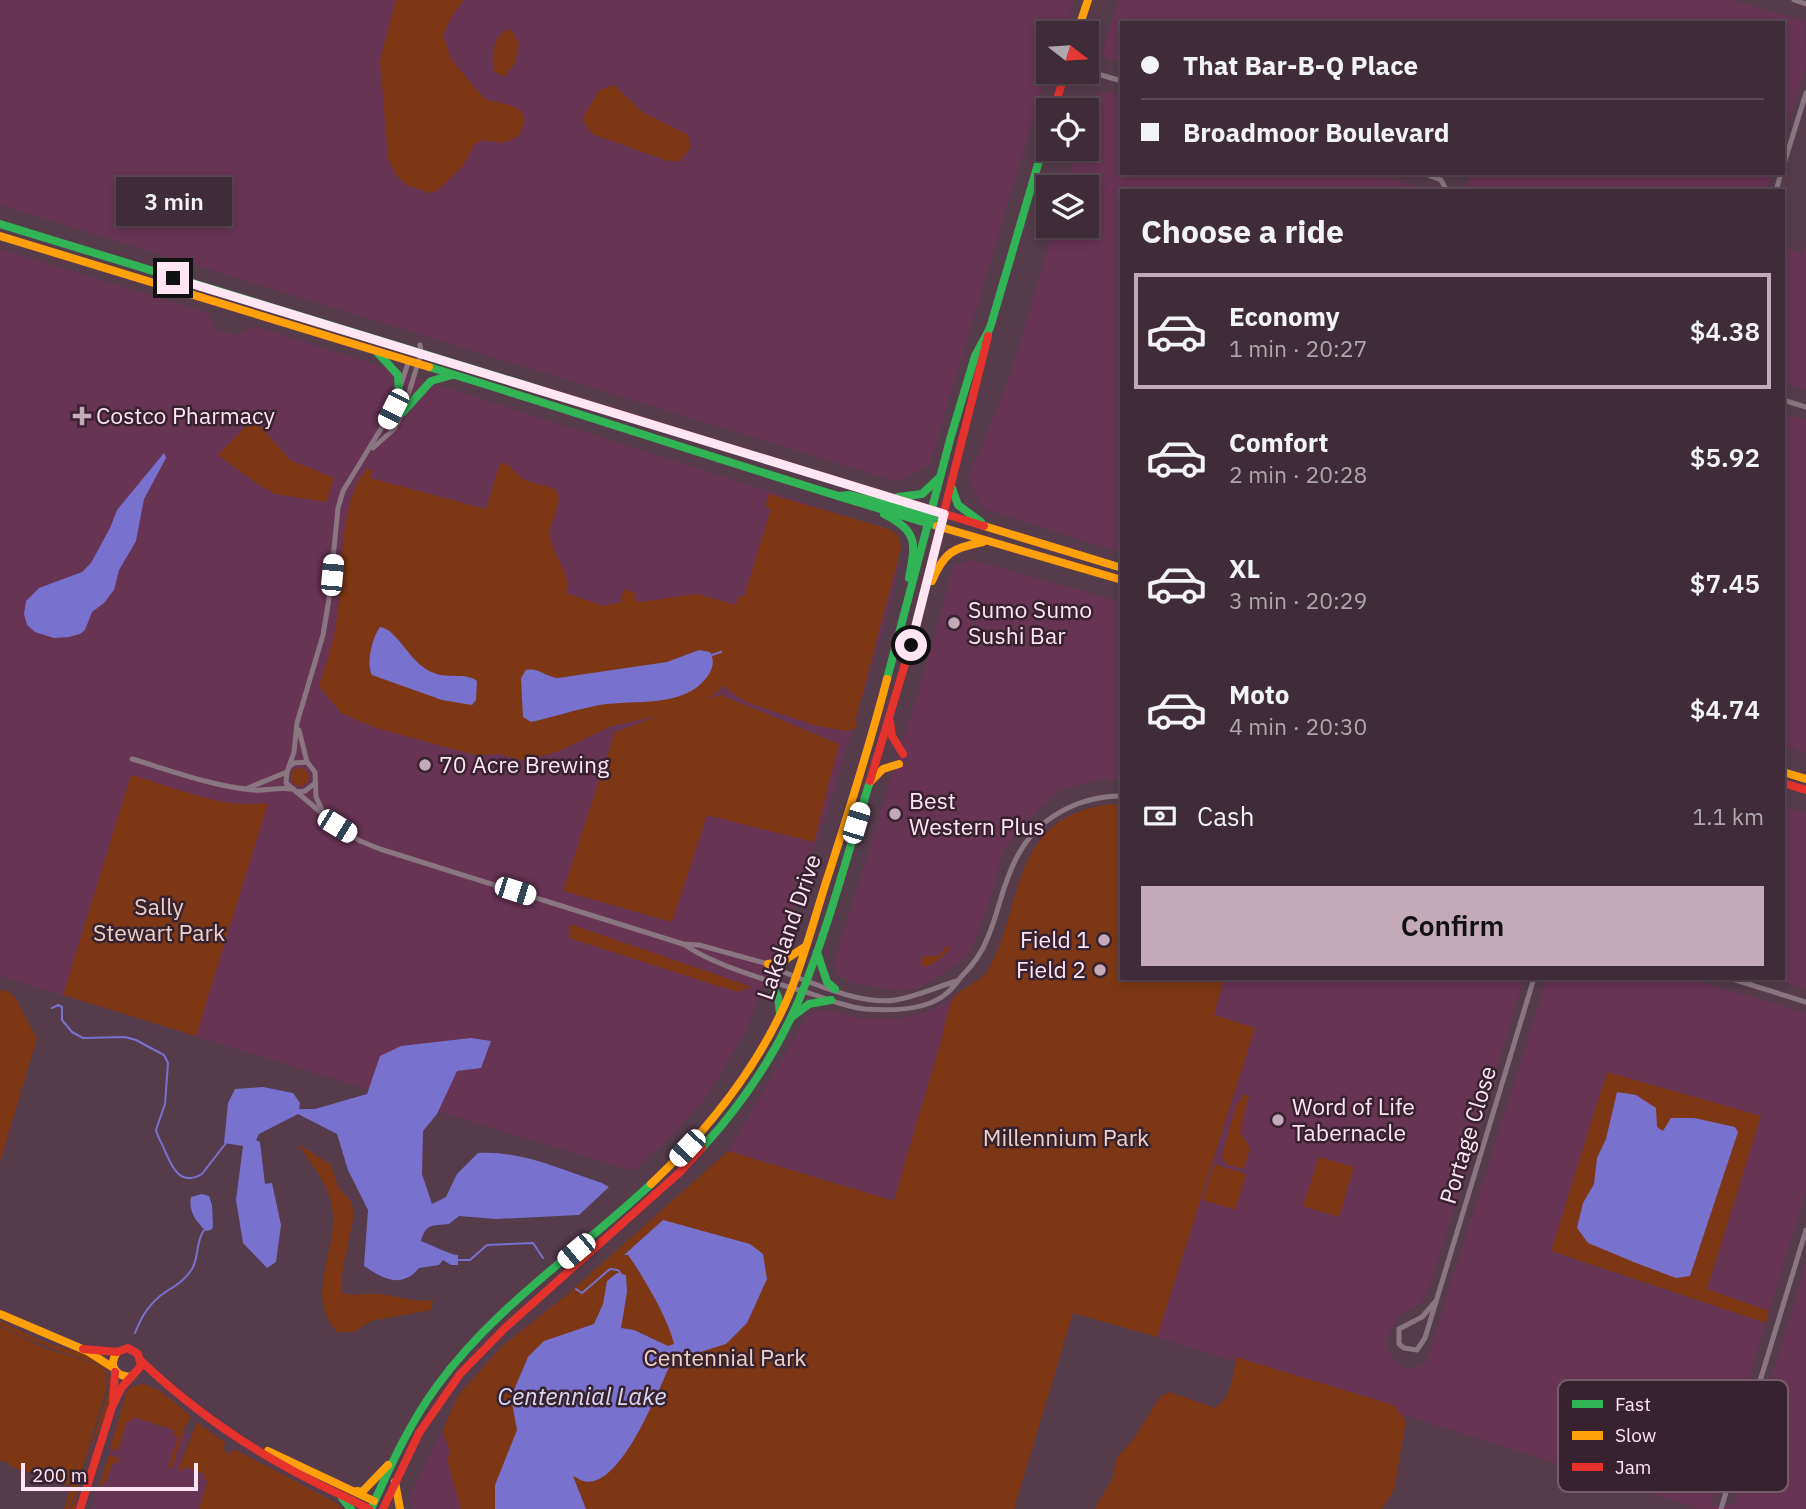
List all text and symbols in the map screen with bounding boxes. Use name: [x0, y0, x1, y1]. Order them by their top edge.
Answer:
north arrow: [1036, 21, 1099, 84]
map controls: [1036, 21, 1099, 238]
text: That Bar-B-Q Place: [1183, 48, 1418, 82]
button: locate: [1036, 98, 1099, 161]
text: Broadmoor Boulevard: [1183, 115, 1450, 149]
button: layers: [1036, 175, 1099, 238]
callout: 3 min: [115, 176, 231, 226]
text: 3 min: [144, 186, 204, 216]
text: Choose a ride: [1141, 210, 1344, 252]
route end: [157, 262, 189, 294]
text: Economy: [1229, 299, 1340, 333]
icon: car: [1145, 300, 1208, 363]
text: $4.38: [1690, 314, 1760, 348]
text: 1 min · 20:27: [1229, 333, 1367, 363]
car: [375, 386, 412, 432]
place label: Costco Pharmacy: [96, 400, 276, 430]
marker: Costco Pharmacy: [74, 408, 90, 424]
text: Comfort: [1229, 425, 1328, 459]
icon: car: [1145, 426, 1208, 489]
text: $5.92: [1690, 440, 1760, 474]
text: 2 min · 20:28: [1229, 459, 1367, 489]
text: XL: [1229, 551, 1260, 585]
icon: car: [1145, 552, 1208, 615]
car: [320, 553, 345, 597]
text: $7.45: [1690, 566, 1760, 600]
text: 3 min · 20:29: [1229, 585, 1367, 615]
place label: Sumo Sumo Sushi Bar: [968, 594, 1092, 650]
marker: Sumo Sumo Sushi Bar: [946, 615, 962, 631]
route start: [895, 629, 927, 661]
text: Moto: [1229, 677, 1289, 711]
icon: car: [1145, 678, 1208, 741]
text: $4.74: [1690, 692, 1760, 726]
text: 4 min · 20:30: [1229, 711, 1367, 741]
place label: 70 Acre Brewing: [439, 749, 609, 779]
marker: 70 Acre Brewing: [417, 757, 433, 773]
place label: Best Western Plus: [909, 785, 1045, 841]
icon: cash: [1141, 797, 1179, 835]
text: Cash: [1197, 799, 1254, 833]
car: [840, 800, 873, 846]
text: 1.1 km: [1693, 801, 1764, 831]
car: [314, 806, 361, 846]
marker: Best Western Plus: [887, 806, 903, 822]
street label: Lakeland Drive: [749, 850, 827, 1003]
car: [492, 875, 539, 907]
button: Confirm: [1141, 886, 1764, 966]
park label: Sally Stewart Park: [93, 891, 225, 947]
place label: Field 1: [1020, 924, 1090, 954]
marker: Field 1: [1096, 932, 1112, 948]
place label: Field 2: [1016, 954, 1086, 984]
marker: Field 2: [1092, 962, 1108, 978]
street label: Portage Close: [1432, 1062, 1502, 1207]
place label: Word of Life Tabernacle: [1292, 1091, 1415, 1147]
marker: Word of Life Tabernacle: [1270, 1112, 1286, 1128]
park label: Millennium Park: [983, 1122, 1149, 1152]
car: [665, 1125, 710, 1171]
car: [554, 1229, 599, 1273]
park label: Centennial Park: [644, 1342, 806, 1372]
water label: Centennial Lake: [497, 1380, 667, 1412]
legend: [1558, 1380, 1788, 1492]
text: Fast: [1615, 1392, 1651, 1416]
text: Slow: [1615, 1423, 1656, 1447]
text: Jam: [1615, 1455, 1651, 1479]
scale bar: [21, 1460, 198, 1492]
text: 200 m: [32, 1463, 87, 1487]

